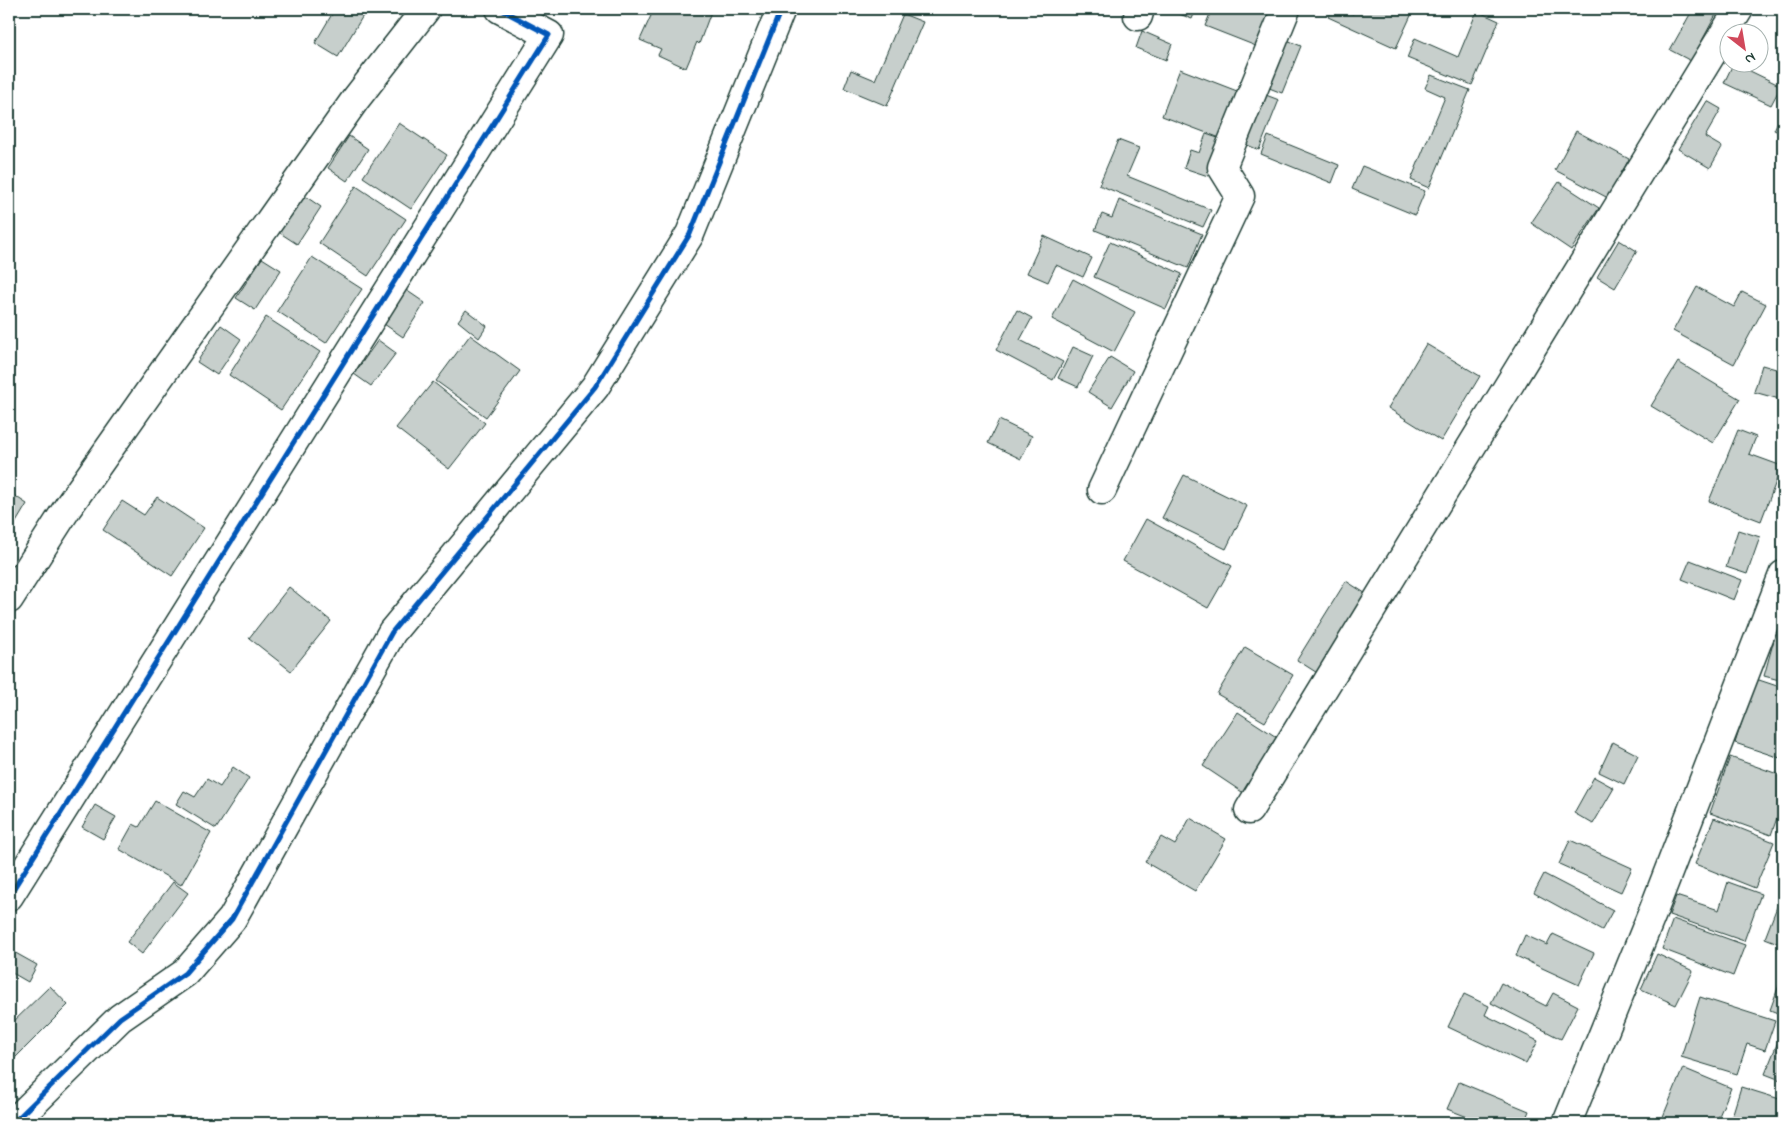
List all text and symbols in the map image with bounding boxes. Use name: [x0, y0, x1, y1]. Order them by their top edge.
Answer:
north arrow: [1720, 22, 1770, 72]
text: N: [1740, 46, 1759, 69]

